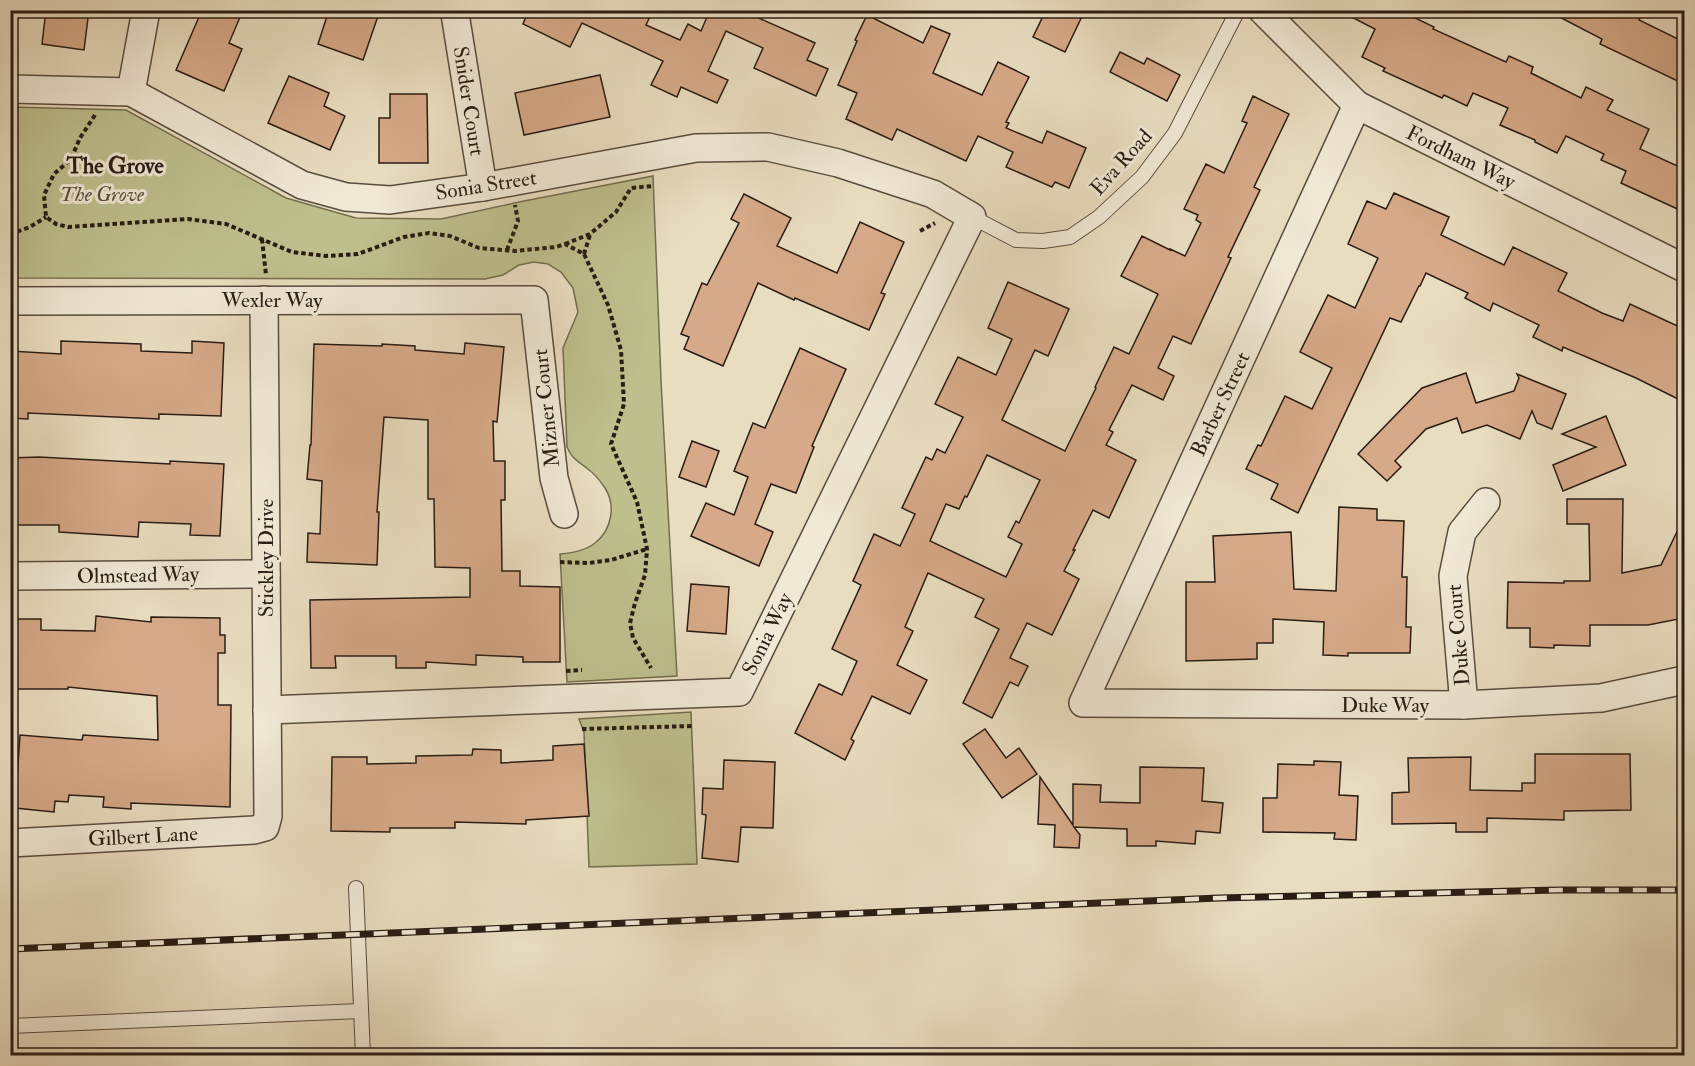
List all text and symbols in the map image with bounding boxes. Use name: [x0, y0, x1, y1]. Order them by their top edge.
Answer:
street label: Snider Court: [447, 44, 491, 158]
street label: Fordham Way: [1402, 119, 1521, 196]
street label: Eva Road: [1084, 123, 1159, 201]
district label: The Grove: [65, 152, 164, 180]
street label: Sonia Street: [434, 164, 539, 207]
park label: The Grove: [60, 181, 145, 208]
street label: Wexler Way: [220, 287, 323, 314]
street label: Mizner Court: [527, 347, 566, 468]
street label: Barber Street: [1185, 348, 1256, 461]
street label: Stickley Drive: [253, 499, 280, 617]
street label: Olmstead Way: [77, 561, 200, 590]
street label: Duke Court: [1441, 583, 1476, 687]
street label: Sonia Way: [736, 588, 799, 680]
street label: Duke Way: [1341, 692, 1430, 719]
street label: Gilbert Lane: [87, 820, 199, 853]

